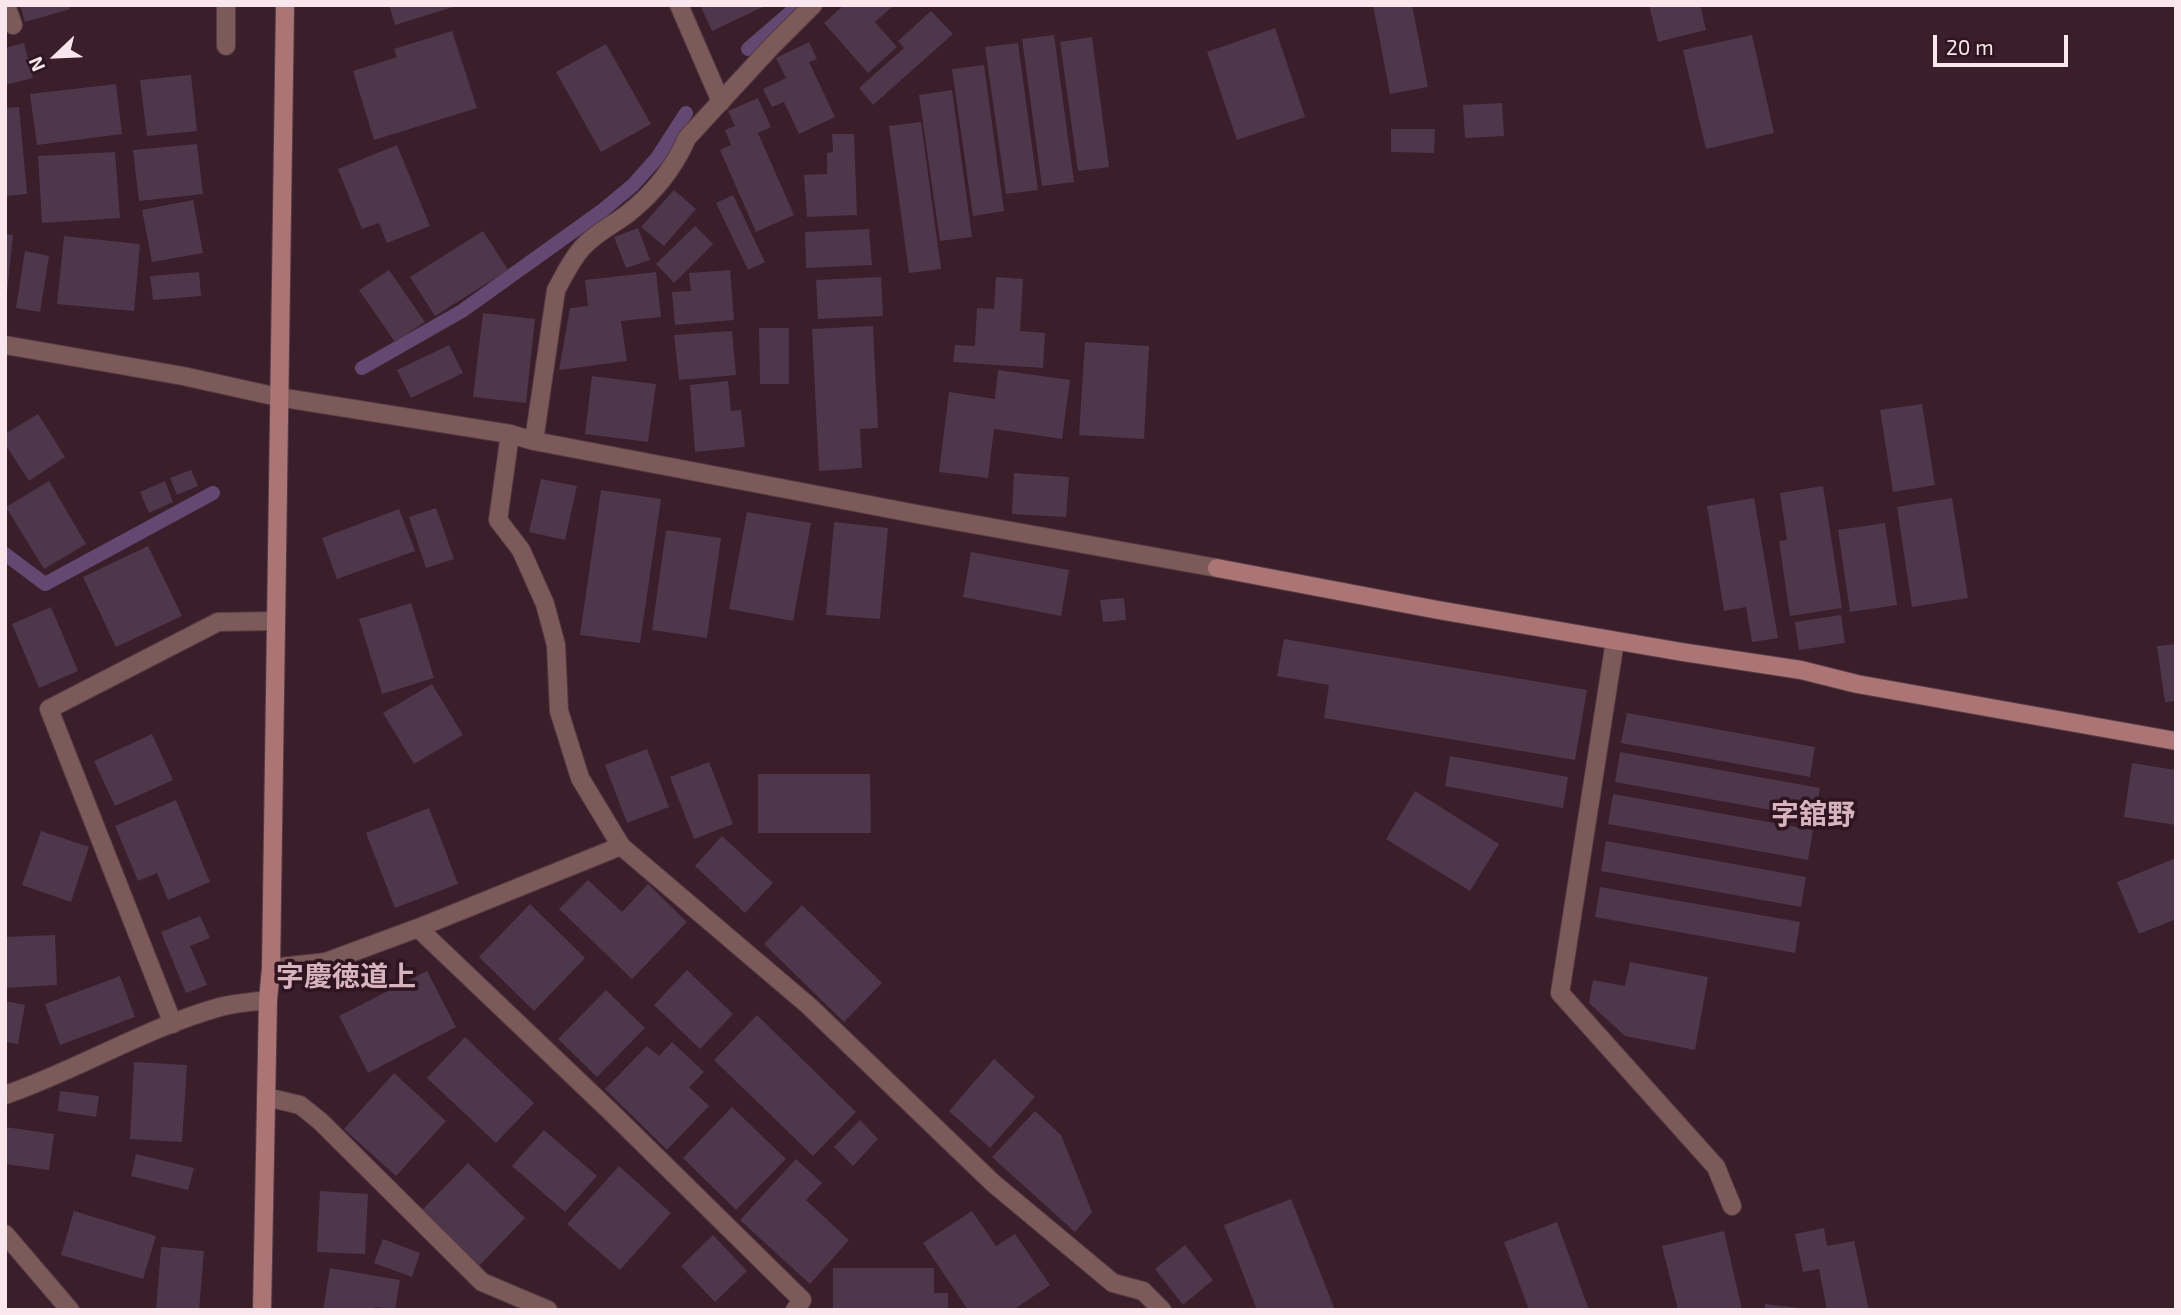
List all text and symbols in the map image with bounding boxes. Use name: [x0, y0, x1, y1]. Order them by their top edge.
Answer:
north arrow: [21, 21, 91, 91]
scale bar: [1936, 21, 2071, 65]
text: 20 m: [1946, 34, 1994, 59]
text: N: [23, 54, 49, 75]
district label: 字舘野: [1771, 798, 1855, 832]
district label: 字慶徳道上: [276, 960, 416, 994]

